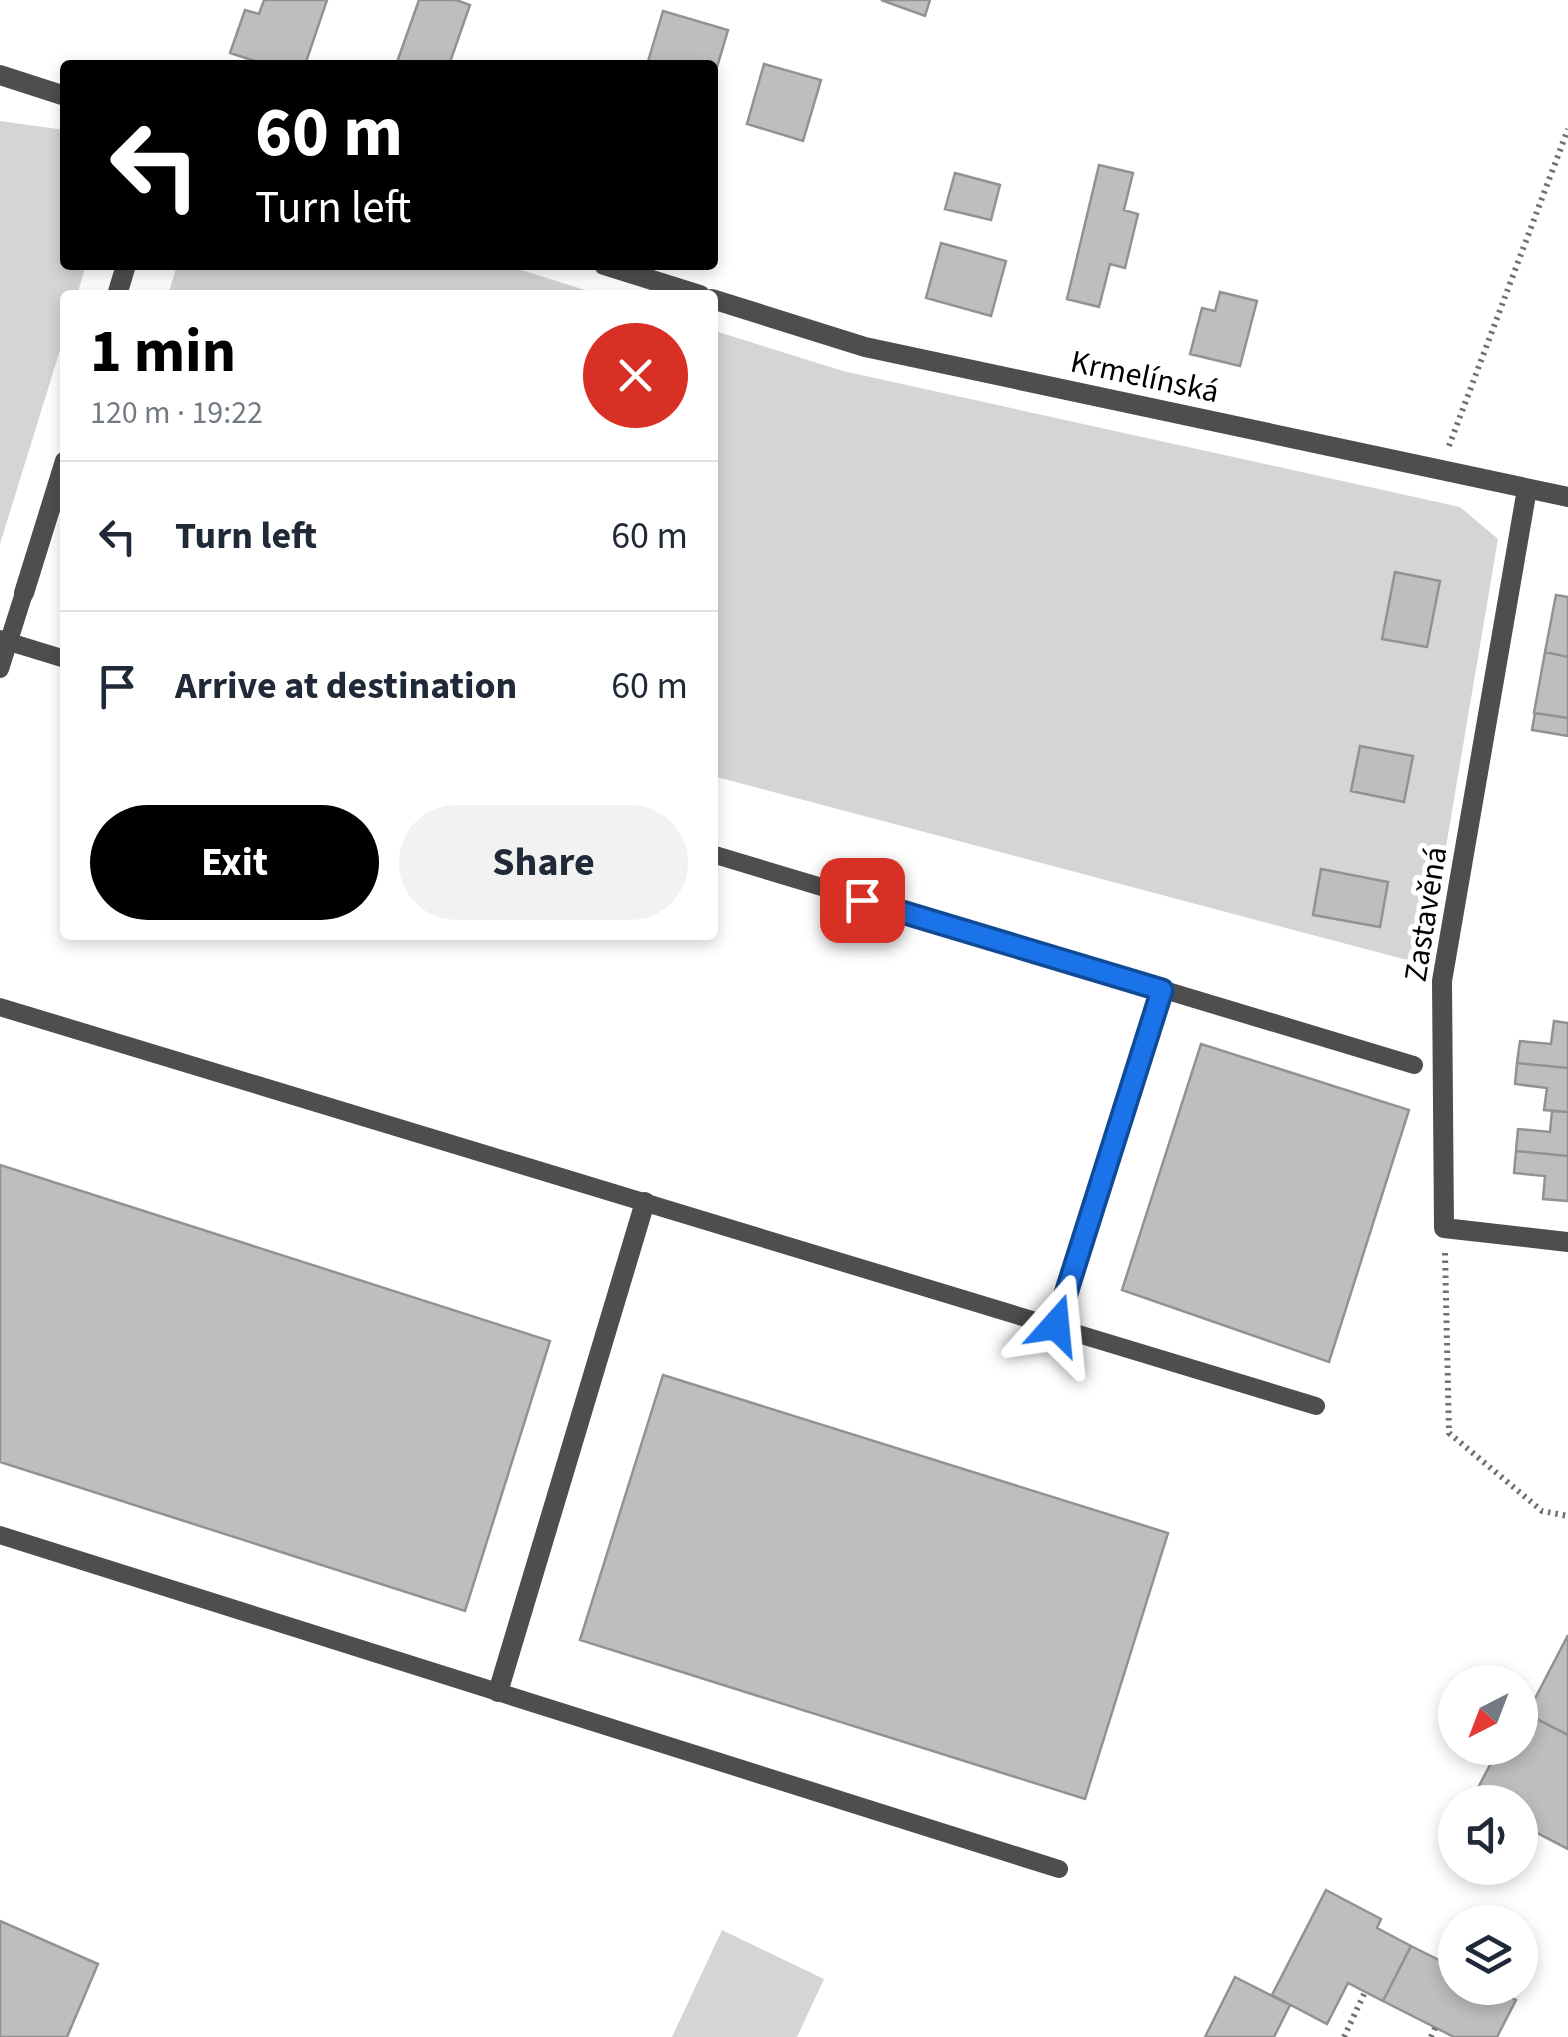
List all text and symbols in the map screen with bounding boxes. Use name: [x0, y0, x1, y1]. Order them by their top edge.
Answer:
text: 60 m: [255, 83, 403, 183]
icon: left: [90, 100, 220, 230]
text: Turn left: [255, 176, 411, 240]
text: 1 min: [90, 310, 236, 395]
button: close: [583, 323, 688, 428]
street label: Krmelínská: [1066, 339, 1223, 415]
text: 120 m · 19:22: [90, 390, 263, 436]
icon: left: [90, 509, 145, 564]
text: Turn left: [175, 509, 317, 563]
text: 60 m: [611, 509, 688, 563]
icon: arrive: [90, 659, 145, 714]
text: Arrive at destination: [175, 659, 517, 713]
text: 60 m: [611, 659, 688, 713]
button: Exit: [90, 805, 379, 920]
button: Share: [399, 805, 688, 920]
street label: Zastavěná: [1393, 843, 1459, 985]
pin: [820, 858, 905, 943]
icon: arrive: [835, 873, 890, 928]
position arrow: [1004, 1273, 1108, 1377]
north arrow: [1438, 1665, 1538, 1765]
map controls: [1438, 1665, 1538, 2005]
button: sound: [1438, 1785, 1538, 1885]
button: layers: [1438, 1905, 1538, 2005]

